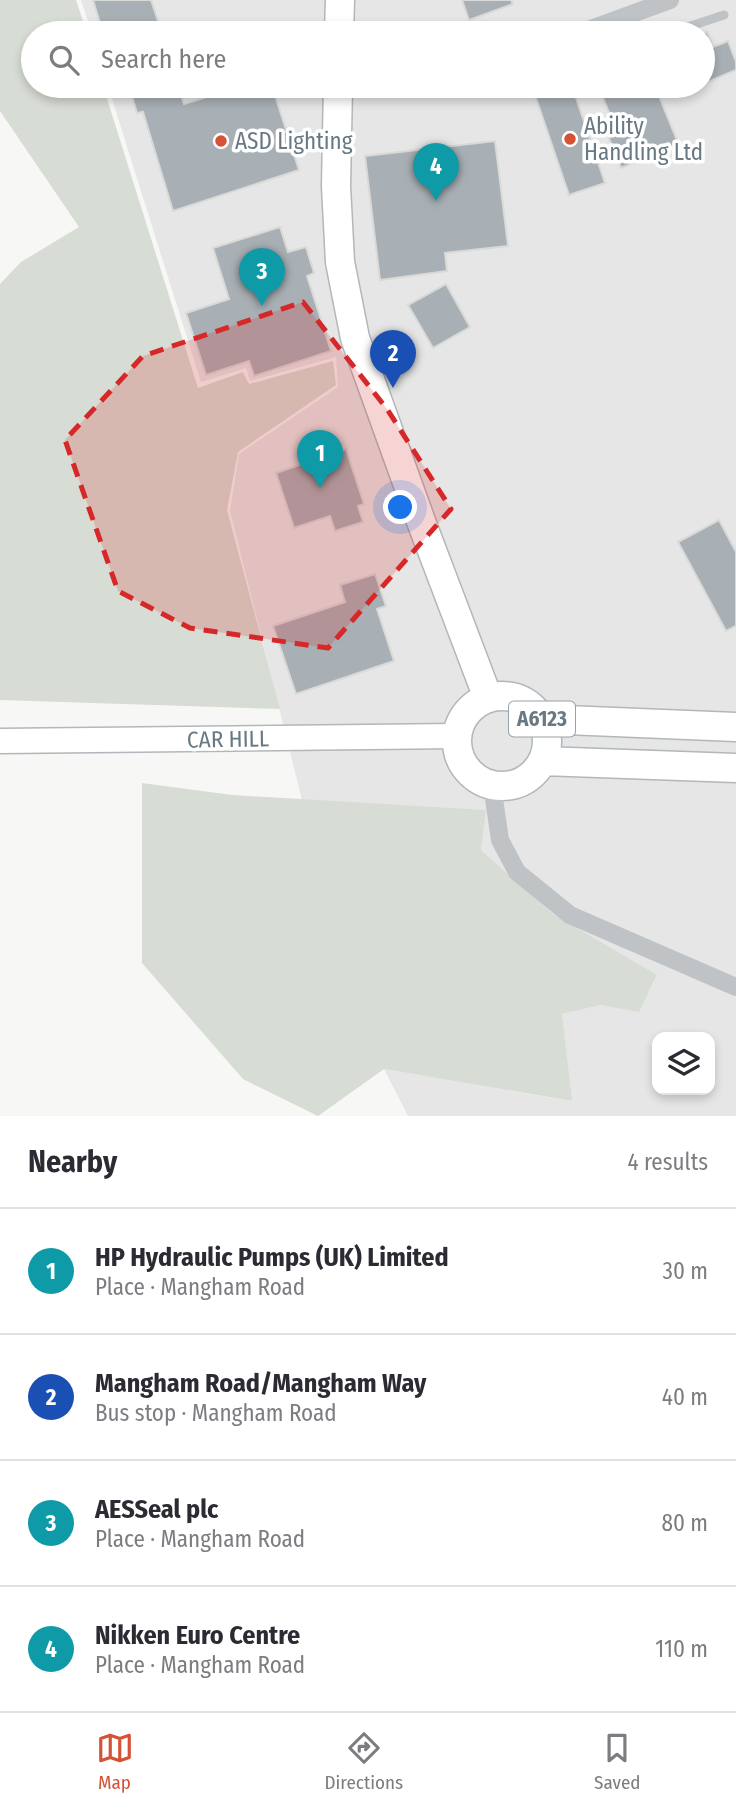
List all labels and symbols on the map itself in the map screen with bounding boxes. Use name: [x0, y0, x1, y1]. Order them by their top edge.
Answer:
place label: Ability Handling Ltd: [584, 112, 703, 166]
place label: ASD Lighting: [235, 127, 353, 155]
marker: Ability Handling Ltd: [562, 131, 578, 147]
marker: ASD Lighting: [213, 133, 229, 149]
pin: 4: [413, 143, 459, 201]
pin: 3: [239, 248, 285, 306]
pin: 2: [370, 330, 416, 388]
pin: 1: [297, 430, 343, 488]
your location: [383, 490, 417, 524]
road number: A6123: [509, 702, 575, 736]
street label: CAR HILL: [187, 724, 269, 754]

